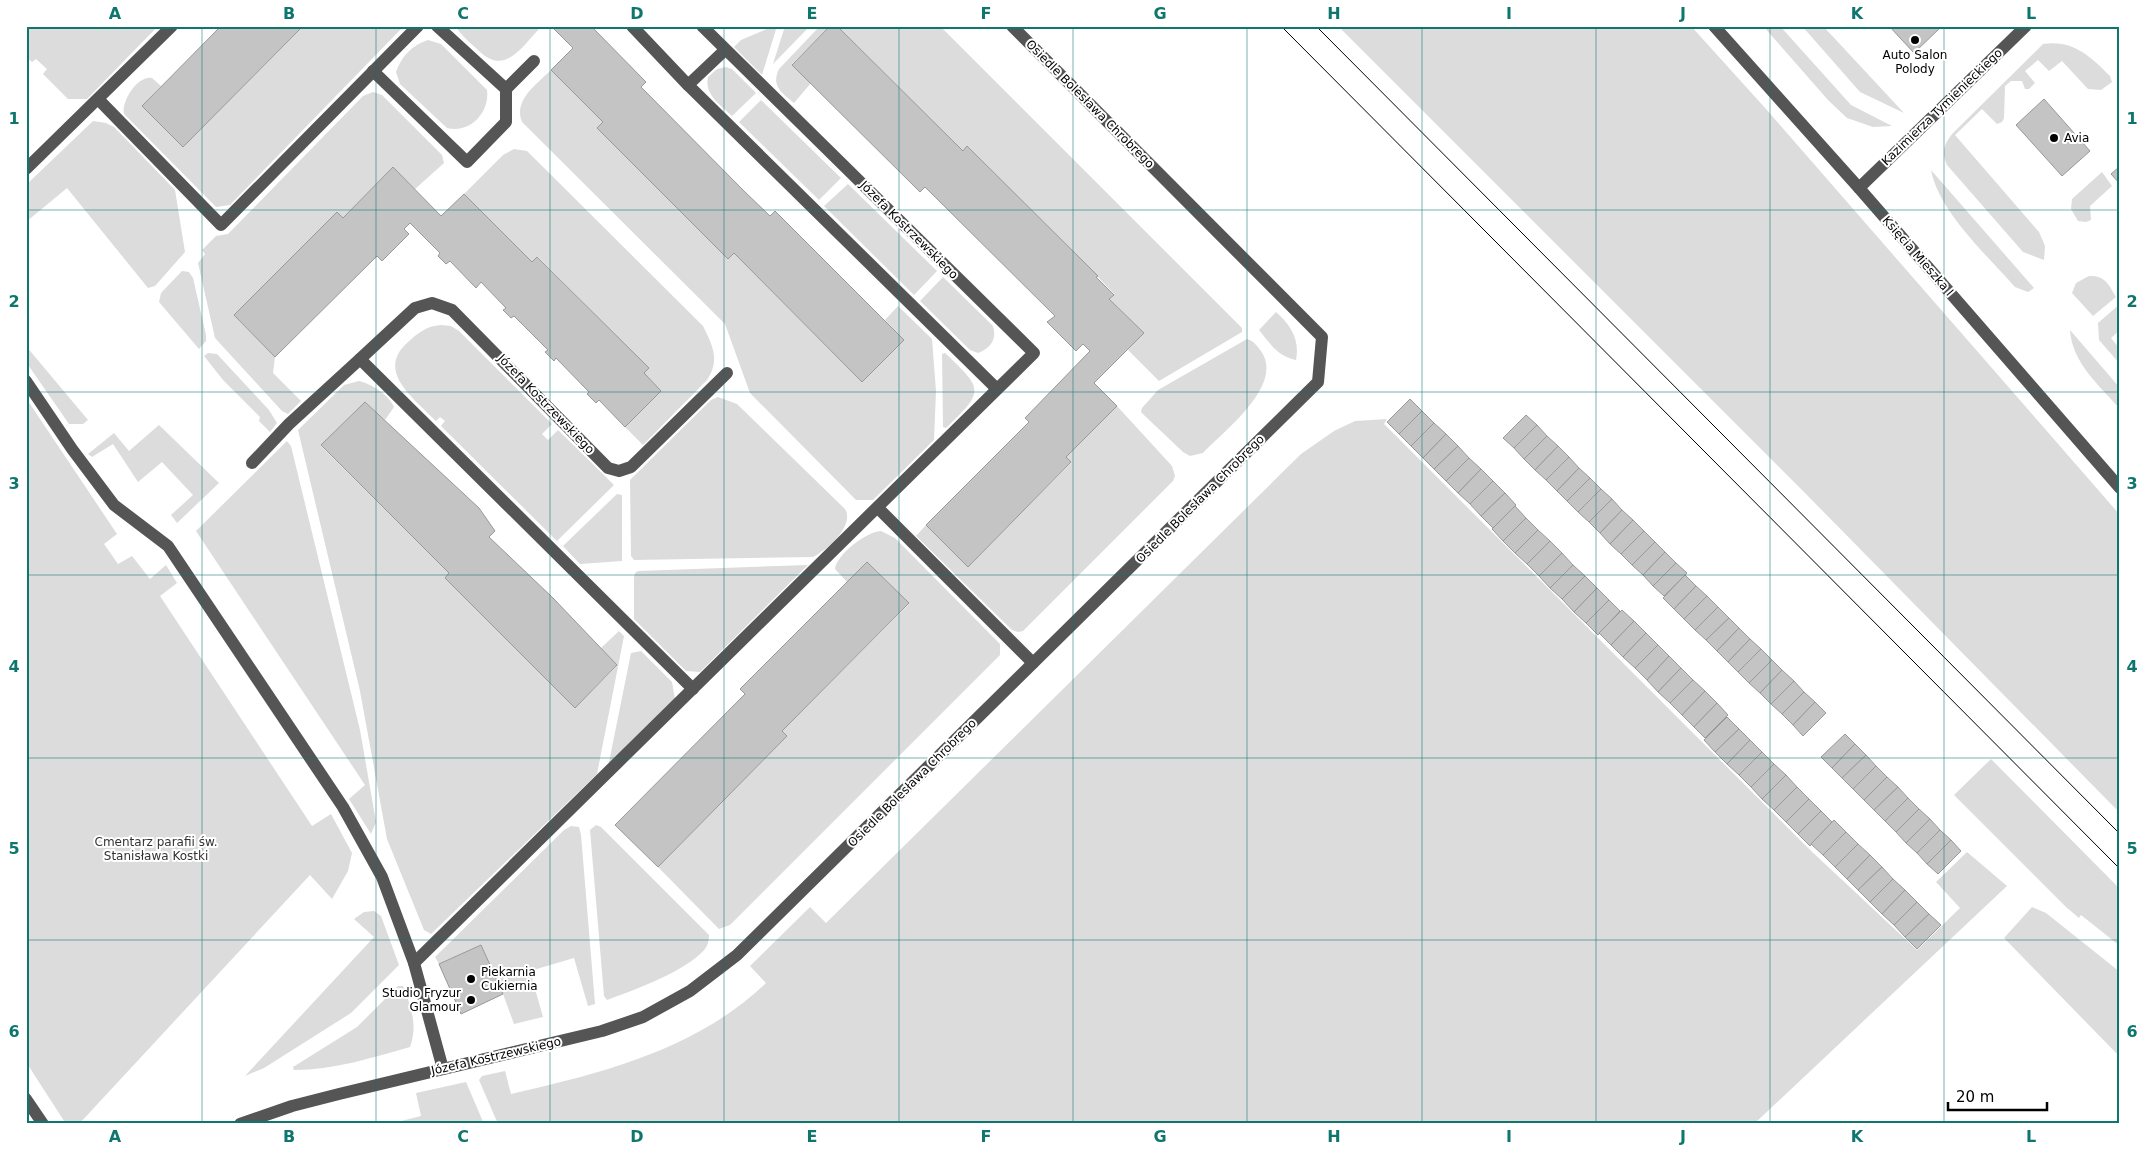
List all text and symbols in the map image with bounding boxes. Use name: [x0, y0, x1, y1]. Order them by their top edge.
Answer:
text: A: [109, 4, 122, 23]
text: B: [283, 4, 295, 23]
text: C: [457, 4, 469, 23]
text: D: [630, 4, 644, 23]
text: E: [807, 4, 817, 23]
text: F: [981, 4, 991, 23]
text: G: [1153, 4, 1167, 23]
text: H: [1327, 4, 1341, 23]
text: I: [1506, 4, 1512, 23]
text: J: [1679, 4, 1686, 23]
text: K: [1851, 4, 1864, 23]
text: L: [2026, 4, 2036, 23]
marker: Auto Salon Polody: [1909, 34, 1921, 46]
street label: Osiedle Bolesława Chrobrego: [1023, 37, 1157, 171]
street label: Kazimierza Tymienieckiego: [1879, 46, 2005, 168]
place label: Auto Salon Polody: [1883, 48, 1947, 76]
text: 1: [8, 109, 20, 128]
text: 1: [2126, 109, 2138, 128]
place label: Avia: [2064, 131, 2089, 145]
marker: Avia: [2048, 132, 2060, 144]
street label: Józefa Kostrzewskiego: [856, 177, 961, 282]
street label: Księcia Mieszka I: [1880, 213, 1956, 299]
text: 2: [8, 292, 20, 311]
text: 2: [2126, 292, 2138, 311]
street label: Józefa Kostrzewskiego: [494, 351, 597, 457]
street label: Osiedle Bolesława Chrobrego: [1133, 432, 1267, 566]
text: 3: [8, 474, 20, 493]
text: 3: [2126, 474, 2138, 493]
text: 4: [8, 657, 20, 676]
text: 4: [2126, 657, 2138, 676]
street label: Osiedle Bolesława Chrobrego: [845, 716, 979, 850]
park label: Cmentarz parafii św. Stanisława Kostki: [95, 835, 217, 863]
text: 5: [8, 839, 20, 858]
text: 5: [2126, 839, 2138, 858]
place label: Piekarnia Cukiernia: [481, 965, 538, 993]
marker: Piekarnia Cukiernia: [465, 973, 477, 985]
place label: Studio Fryzur Glamour: [382, 986, 461, 1014]
marker: Studio Fryzur Glamour: [465, 994, 477, 1006]
text: 6: [8, 1022, 20, 1041]
text: 6: [2126, 1022, 2138, 1041]
street label: Józefa Kostrzewskiego: [429, 1034, 562, 1078]
scale bar: [1948, 1080, 2047, 1112]
text: 20 m: [1956, 1088, 1994, 1106]
text: A: [109, 1127, 122, 1146]
text: B: [283, 1127, 295, 1146]
text: C: [457, 1127, 469, 1146]
text: D: [630, 1127, 644, 1146]
text: E: [807, 1127, 817, 1146]
text: F: [981, 1127, 991, 1146]
text: G: [1153, 1127, 1167, 1146]
text: H: [1327, 1127, 1341, 1146]
text: I: [1506, 1127, 1512, 1146]
text: J: [1679, 1127, 1686, 1146]
text: K: [1851, 1127, 1864, 1146]
text: L: [2026, 1127, 2036, 1146]

